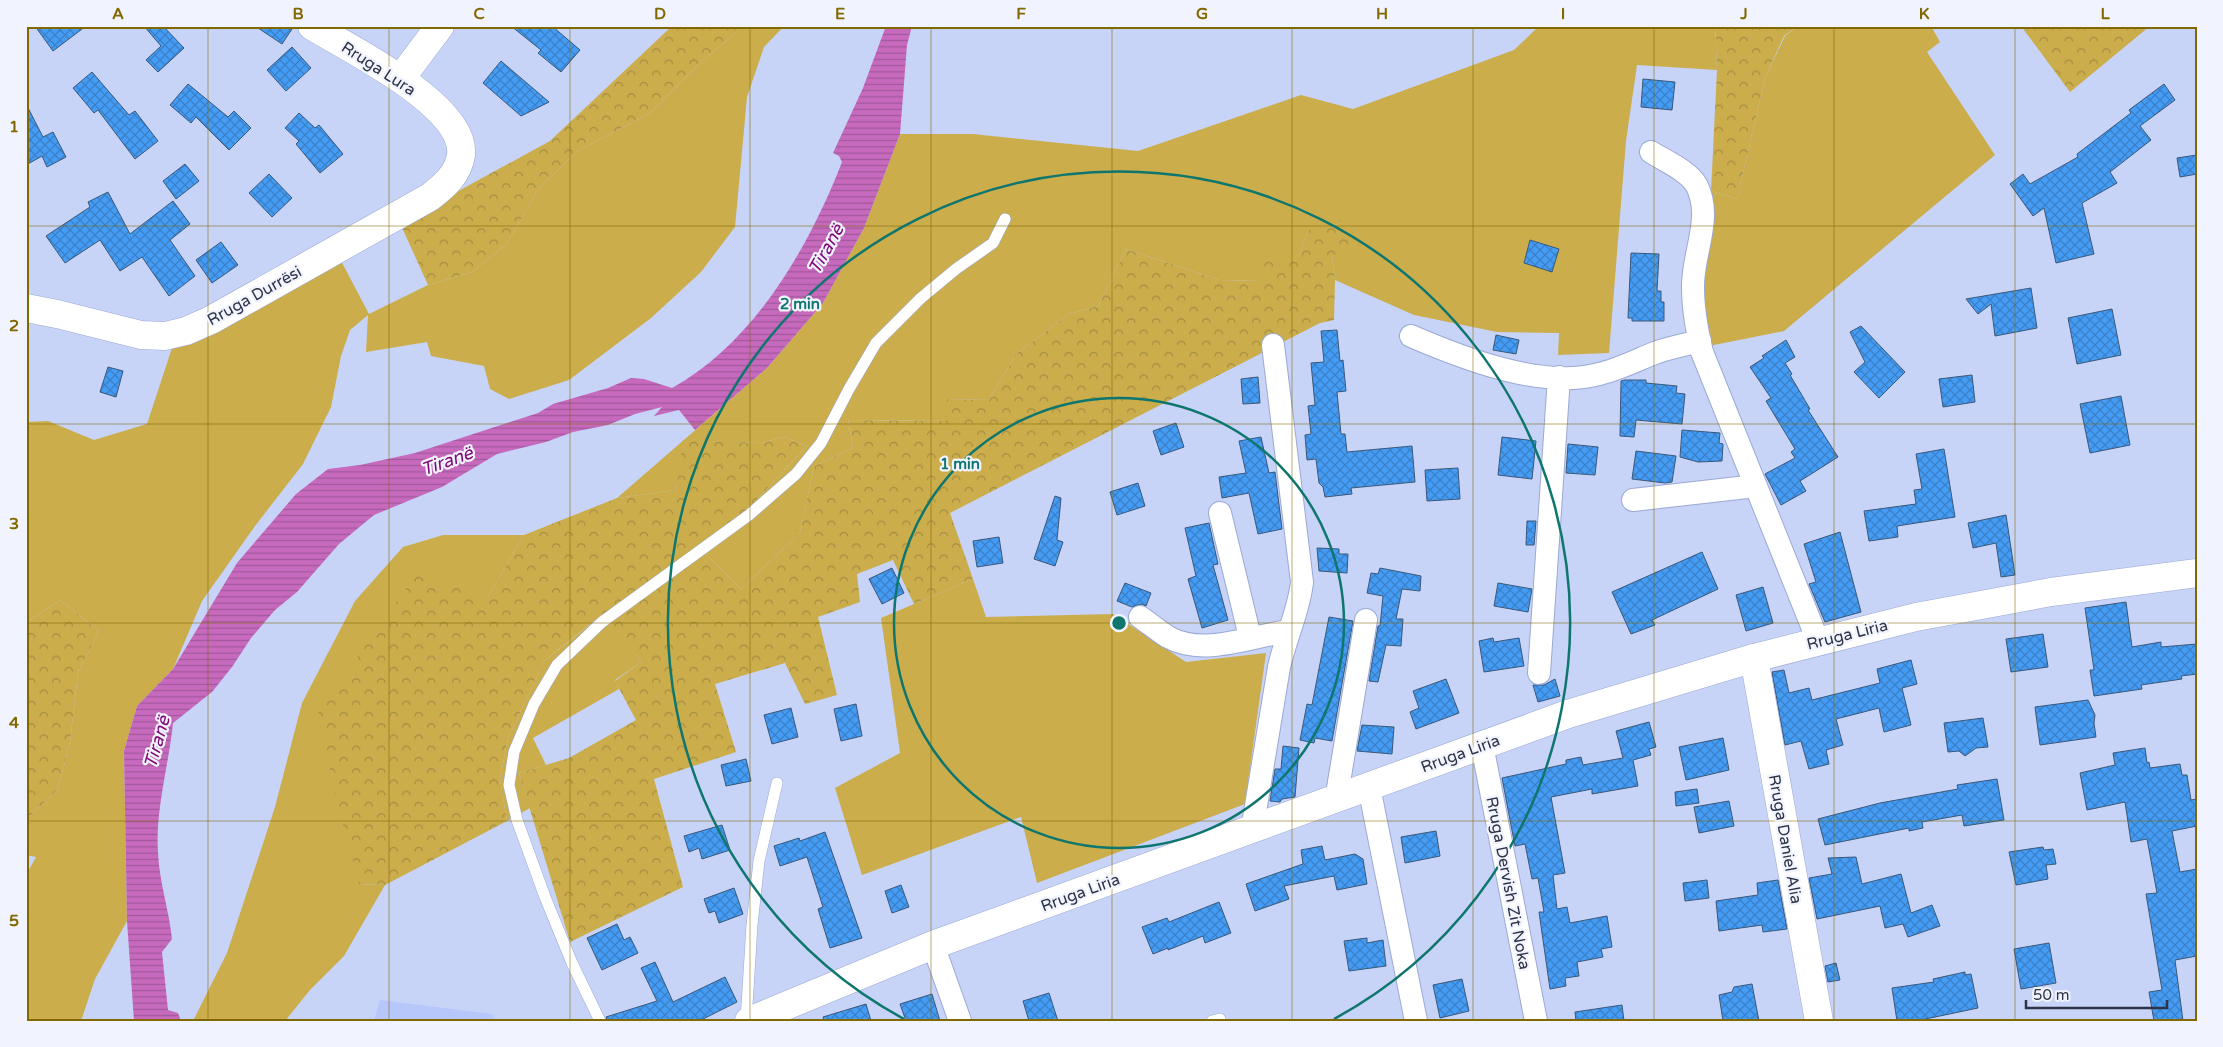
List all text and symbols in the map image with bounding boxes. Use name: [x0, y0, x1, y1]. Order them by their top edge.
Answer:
text: A: [112, 4, 124, 24]
text: B: [292, 4, 304, 24]
text: C: [473, 4, 485, 24]
text: D: [654, 4, 666, 24]
text: E: [835, 4, 845, 24]
text: F: [1016, 4, 1026, 24]
text: G: [1196, 4, 1208, 24]
text: H: [1376, 4, 1388, 24]
text: I: [1561, 4, 1565, 24]
text: J: [1739, 4, 1748, 24]
text: K: [1919, 4, 1930, 24]
text: L: [2100, 4, 2110, 24]
street label: Rruga Lura: [338, 37, 419, 100]
text: 1: [9, 117, 19, 137]
water label: Tiranë: [803, 220, 849, 278]
street label: Rruga Durrësi: [204, 262, 305, 330]
text: 2 min: [780, 295, 820, 313]
text: 2: [9, 316, 19, 336]
water label: Tiranë: [418, 441, 477, 480]
text: 1 min: [940, 455, 980, 473]
text: 3: [9, 514, 19, 534]
centre of rings: [1110, 614, 1128, 632]
street label: Rruga Liria: [1805, 615, 1890, 655]
text: 4: [9, 713, 19, 733]
water label: Tiranë: [139, 713, 175, 771]
street label: Rruga Liria: [1418, 730, 1503, 778]
street label: Rruga Daniel Alia: [1764, 773, 1806, 905]
street label: Rruga Dervish Zit Noka: [1481, 795, 1535, 971]
street label: Rruga Liria: [1038, 869, 1123, 917]
text: 5: [9, 911, 19, 931]
scale bar: [2026, 977, 2167, 1009]
text: 50 m: [2033, 986, 2070, 1004]

